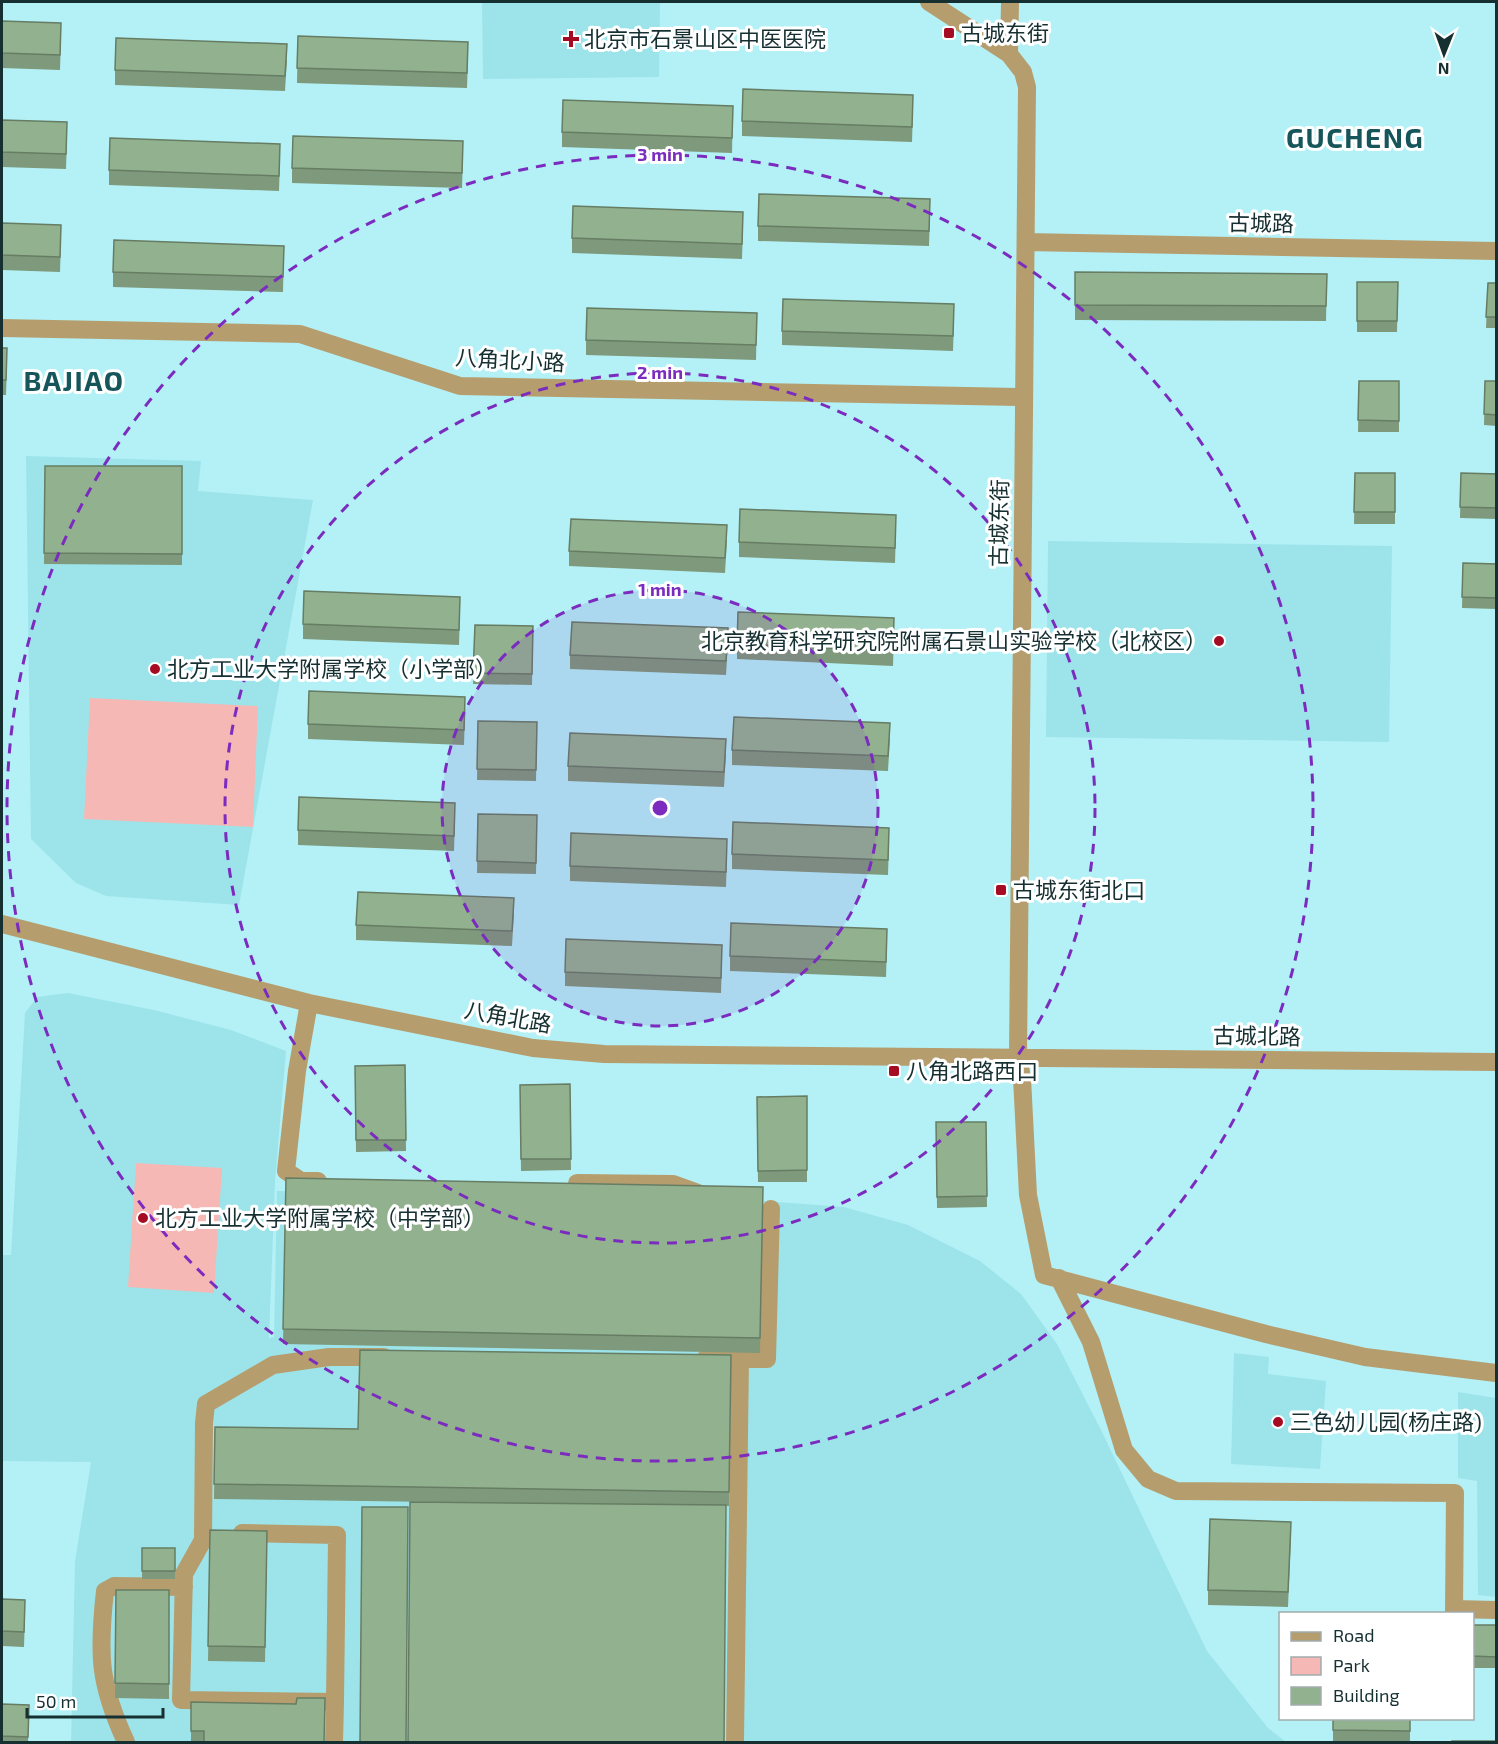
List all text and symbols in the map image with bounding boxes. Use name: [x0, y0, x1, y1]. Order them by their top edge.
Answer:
place label: 古城东街: [961, 19, 1049, 45]
north arrow: [1414, 24, 1474, 84]
place label: 北京市石景山区中医医院: [584, 25, 826, 51]
marker: 古城东街: [942, 26, 956, 40]
marker: 北京市石景山区中医医院: [562, 30, 580, 48]
text: N: [1438, 60, 1450, 79]
district label: GUCHENG: [1286, 120, 1424, 154]
text: 3 min: [637, 143, 683, 165]
street label: 古城路: [1228, 208, 1294, 236]
street label: 八角北小路: [454, 343, 566, 375]
text: 2 min: [637, 361, 683, 383]
district label: BAJIAO: [23, 363, 125, 397]
street label: 古城东街: [984, 479, 1012, 567]
text: 1 min: [638, 578, 682, 600]
place label: 北京教育科学研究院附属石景山实验学校（北校区）: [701, 627, 1207, 653]
marker: 北京教育科学研究院附属石景山实验学校（北校区）: [1212, 634, 1226, 648]
place label: 北方工业大学附属学校（小学部）: [167, 655, 497, 681]
marker: 北方工业大学附属学校（小学部）: [148, 662, 162, 676]
centre of rings: [650, 798, 670, 818]
place label: 古城东街北口: [1013, 876, 1145, 902]
marker: 古城东街北口: [994, 883, 1008, 897]
street label: 八角北路: [463, 996, 554, 1036]
street label: 古城北路: [1213, 1021, 1301, 1049]
place label: 八角北路西口: [906, 1057, 1038, 1083]
marker: 八角北路西口: [887, 1064, 901, 1078]
place label: 北方工业大学附属学校（中学部）: [155, 1204, 485, 1230]
marker: 北方工业大学附属学校（中学部）: [136, 1211, 150, 1225]
place label: 三色幼儿园(杨庄路): [1290, 1408, 1482, 1434]
marker: 三色幼儿园(杨庄路): [1271, 1415, 1285, 1429]
legend: [1279, 1612, 1474, 1720]
text: Road: [1333, 1624, 1374, 1646]
text: Park: [1333, 1654, 1370, 1676]
scale bar: [27, 1681, 164, 1719]
text: Building: [1333, 1684, 1400, 1706]
text: 50 m: [36, 1690, 76, 1712]

